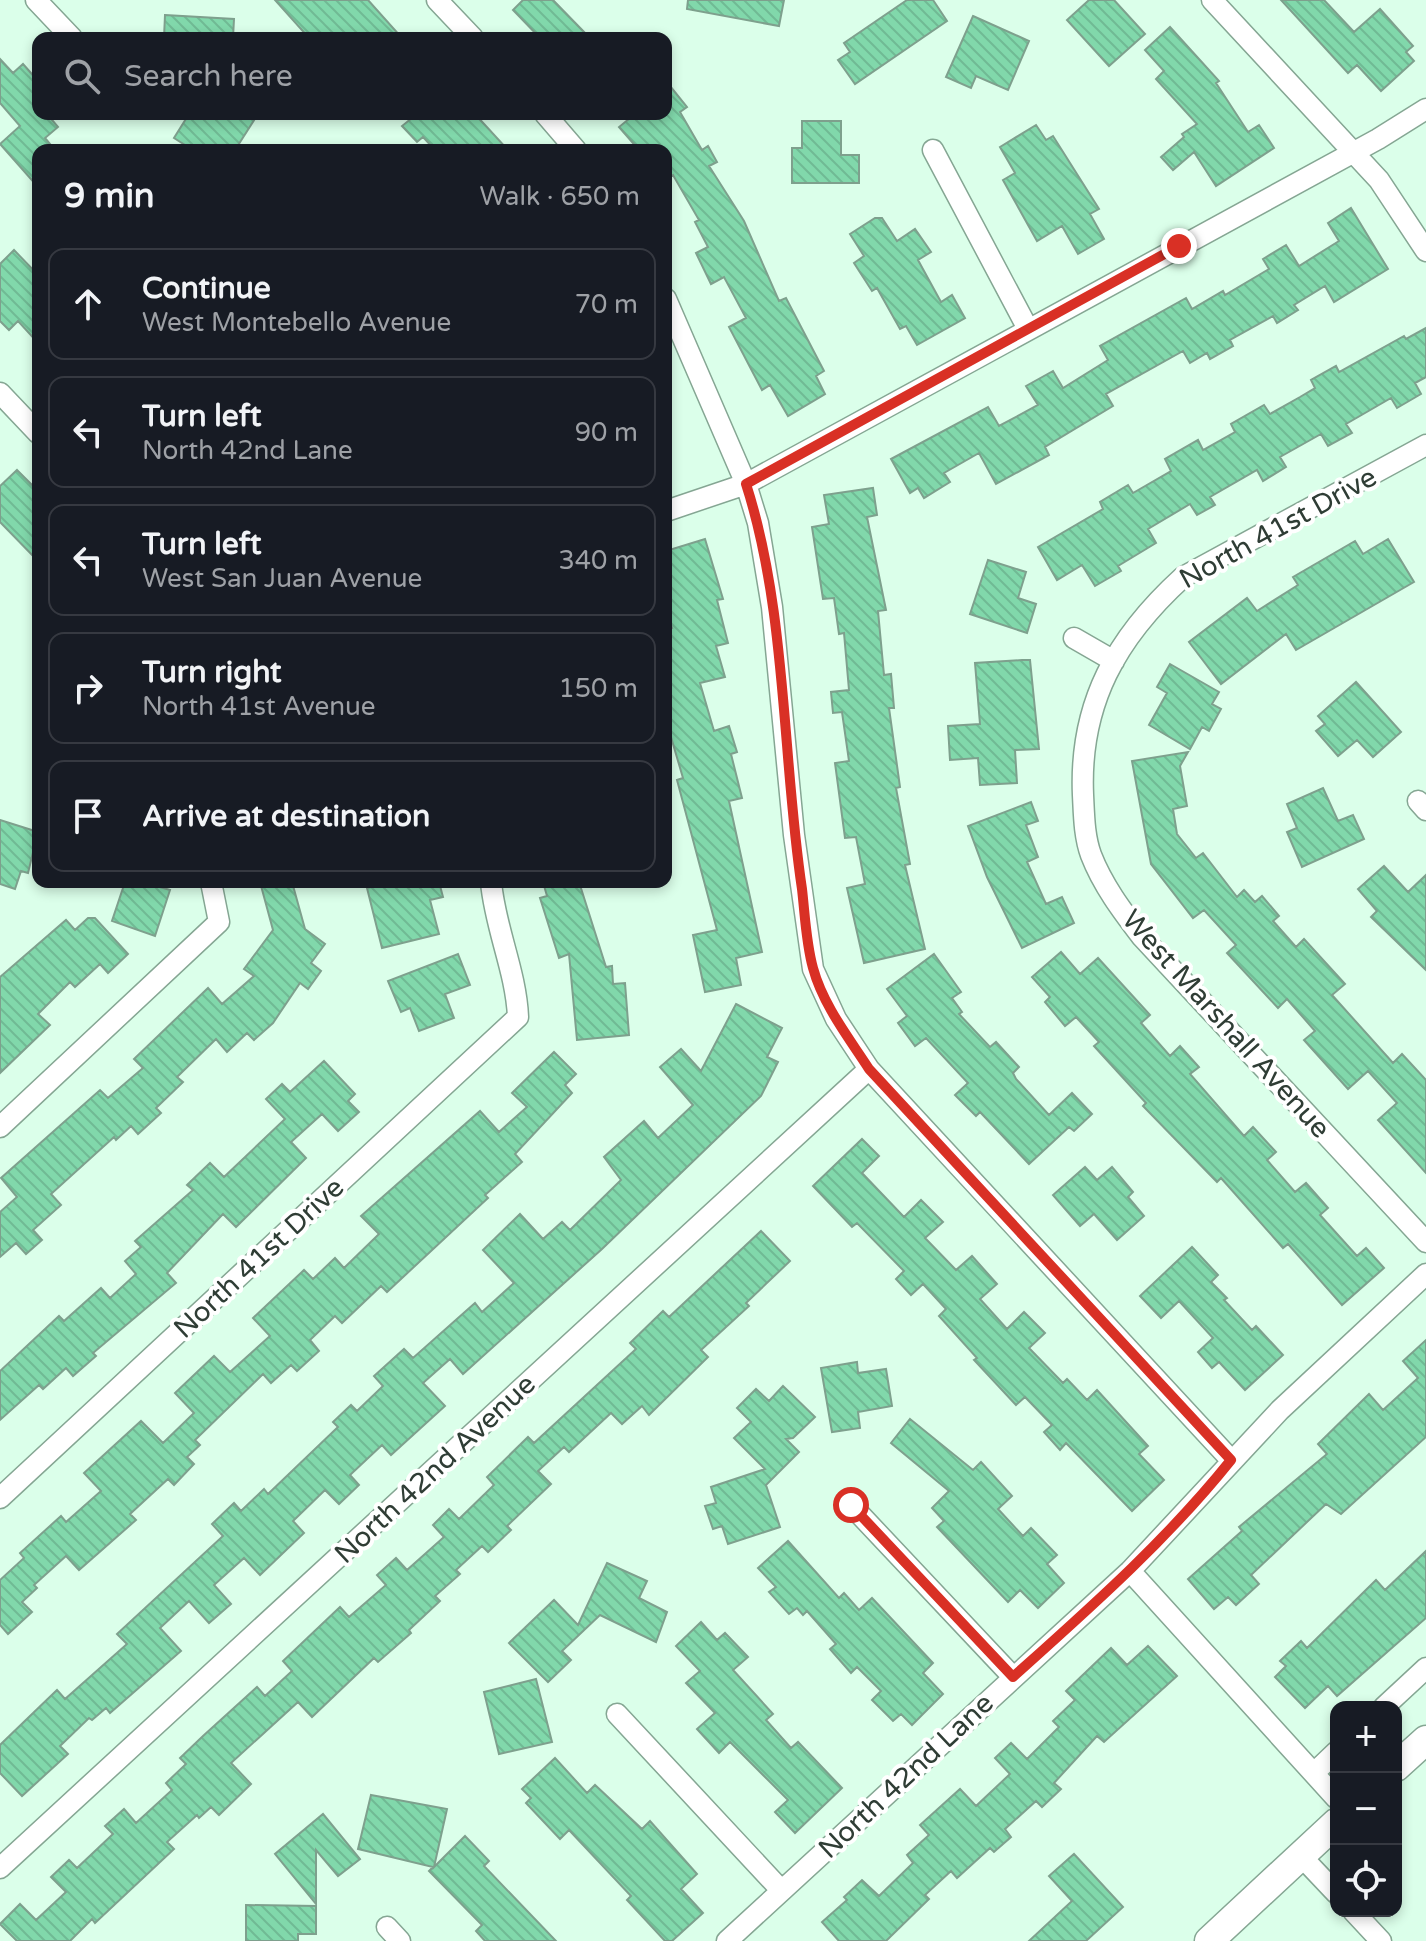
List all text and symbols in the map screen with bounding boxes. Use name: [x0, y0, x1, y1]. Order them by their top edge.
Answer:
search box: [32, 32, 672, 120]
icon: search: [60, 54, 104, 98]
text: Search here: [124, 58, 293, 95]
text: 9 min: [64, 176, 155, 217]
text: Walk · 650 m: [480, 181, 640, 212]
route end: [1161, 228, 1197, 264]
text: Continue: [142, 270, 271, 307]
icon: ahead: [66, 282, 110, 326]
text: 70 m: [575, 289, 638, 320]
text: West Montebello Avenue: [142, 307, 451, 338]
text: Turn left: [142, 398, 261, 435]
icon: left: [66, 410, 110, 454]
text: 90 m: [575, 417, 638, 448]
text: North 42nd Lane: [142, 435, 353, 466]
street label: North 41st Drive: [1173, 460, 1383, 596]
text: Turn left: [142, 526, 261, 563]
icon: left: [66, 538, 110, 582]
text: 340 m: [558, 545, 638, 576]
text: West San Juan Avenue: [142, 563, 422, 594]
text: Turn right: [142, 654, 282, 691]
icon: right: [66, 666, 110, 710]
text: 150 m: [558, 673, 638, 704]
text: North 41st Avenue: [142, 691, 376, 722]
icon: arrive: [66, 794, 110, 838]
text: Arrive at destination: [142, 798, 430, 835]
street label: West Marshall Avenue: [1115, 903, 1337, 1145]
street label: North 41st Drive: [167, 1170, 351, 1346]
street label: North 42nd Avenue: [328, 1367, 542, 1571]
route start: [833, 1487, 869, 1523]
street label: North 42nd Lane: [811, 1686, 1001, 1866]
map controls: [1330, 1701, 1402, 1917]
button: +: [1330, 1701, 1402, 1773]
button: −: [1330, 1773, 1402, 1845]
button: locate: [1330, 1845, 1402, 1917]

